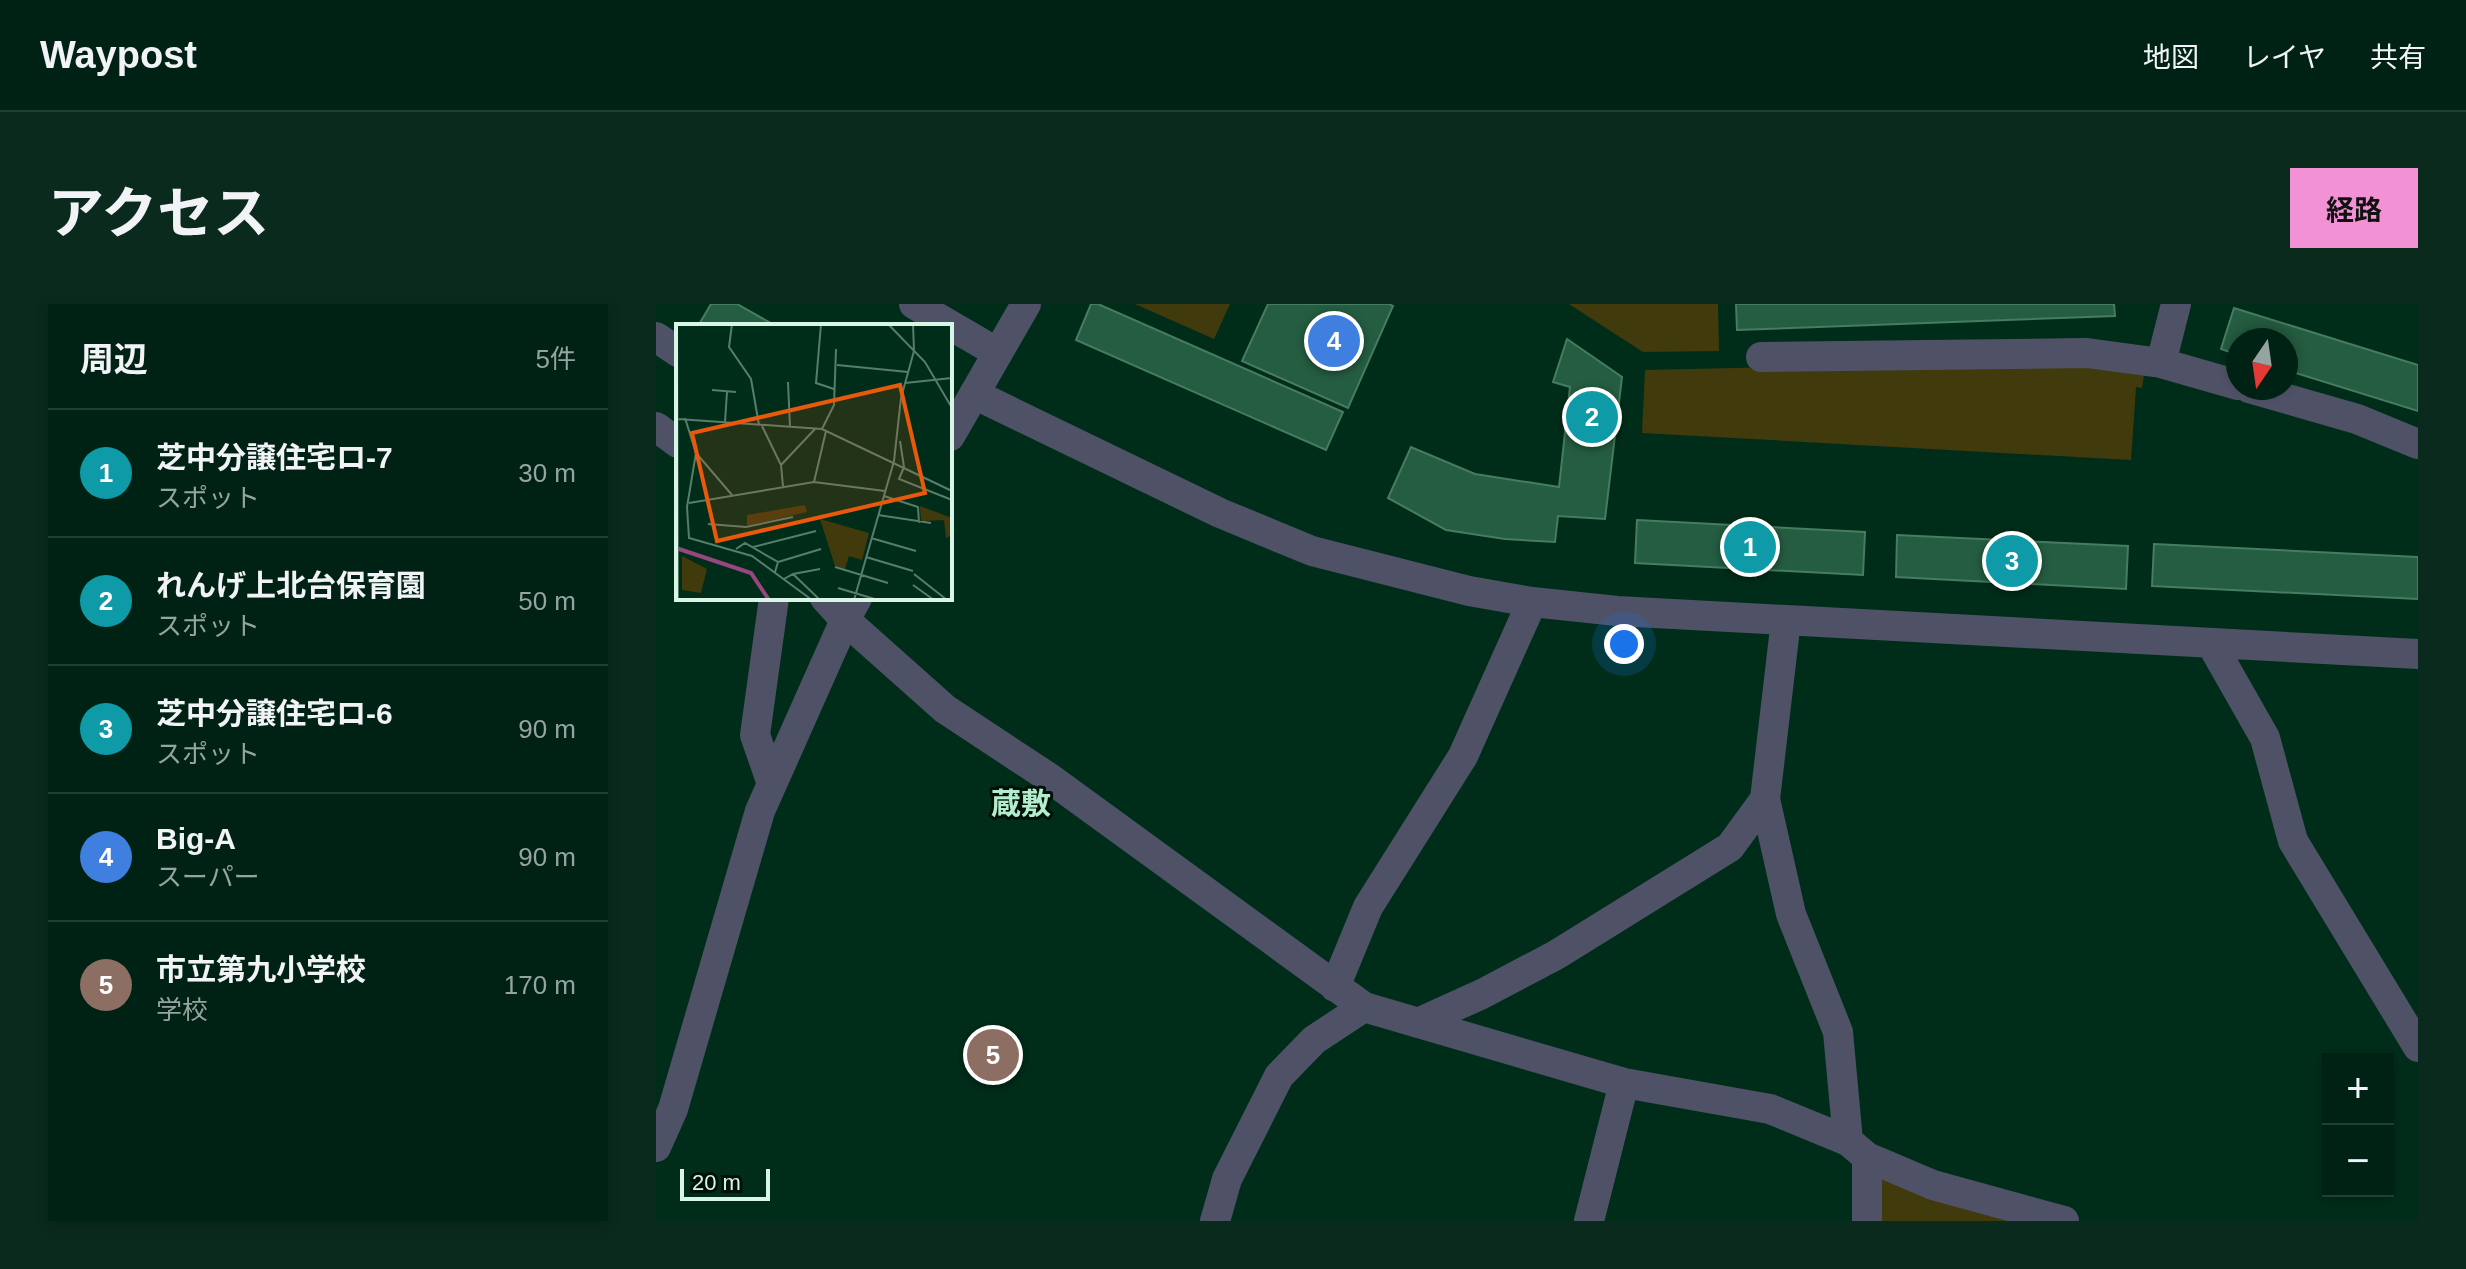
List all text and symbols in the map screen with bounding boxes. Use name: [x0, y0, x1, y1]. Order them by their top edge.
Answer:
text: Waypost: [40, 34, 197, 76]
text: 地図: [2143, 42, 2199, 73]
text: レイヤ: [2243, 42, 2326, 73]
text: 共有: [2370, 42, 2426, 73]
button: 経路: [2290, 168, 2418, 248]
text: アクセス: [48, 182, 269, 245]
pin: 4: [1308, 311, 1360, 371]
inset map: [676, 324, 952, 600]
north arrow: [2226, 328, 2298, 400]
text: 周辺: [80, 340, 148, 378]
text: 5件: [536, 344, 576, 374]
pin: 2: [1566, 387, 1618, 447]
text: 芝中分譲住宅ロ-7: [156, 441, 393, 474]
text: 1: [99, 458, 113, 488]
text: 30 m: [518, 458, 576, 488]
text: スポット: [156, 483, 260, 513]
pin: 1: [1724, 517, 1776, 577]
pin: 3: [1986, 531, 2038, 591]
text: れんげ上北台保育園: [156, 569, 426, 602]
text: 2: [99, 586, 113, 616]
text: 50 m: [518, 586, 576, 616]
text: スポット: [156, 611, 260, 641]
your location: [1604, 624, 1644, 664]
text: 芝中分譲住宅ロ-6: [156, 697, 393, 730]
text: 3: [99, 714, 113, 744]
text: 90 m: [518, 714, 576, 744]
text: スポット: [156, 739, 260, 769]
district label: 蔵敷: [991, 787, 1051, 820]
text: Big-A: [156, 822, 236, 855]
text: 4: [99, 842, 113, 872]
text: 90 m: [518, 842, 576, 872]
text: スーパー: [156, 862, 260, 892]
text: 市立第九小学校: [156, 953, 366, 986]
text: 5: [99, 970, 113, 1000]
text: 170 m: [504, 970, 576, 1000]
text: 学校: [156, 995, 208, 1025]
pin: 5: [967, 1025, 1019, 1085]
map controls: [2322, 1053, 2394, 1197]
button: +: [2322, 1053, 2394, 1125]
button: −: [2322, 1125, 2394, 1197]
scale bar: [680, 1165, 770, 1201]
text: 20 m: [692, 1170, 741, 1195]

